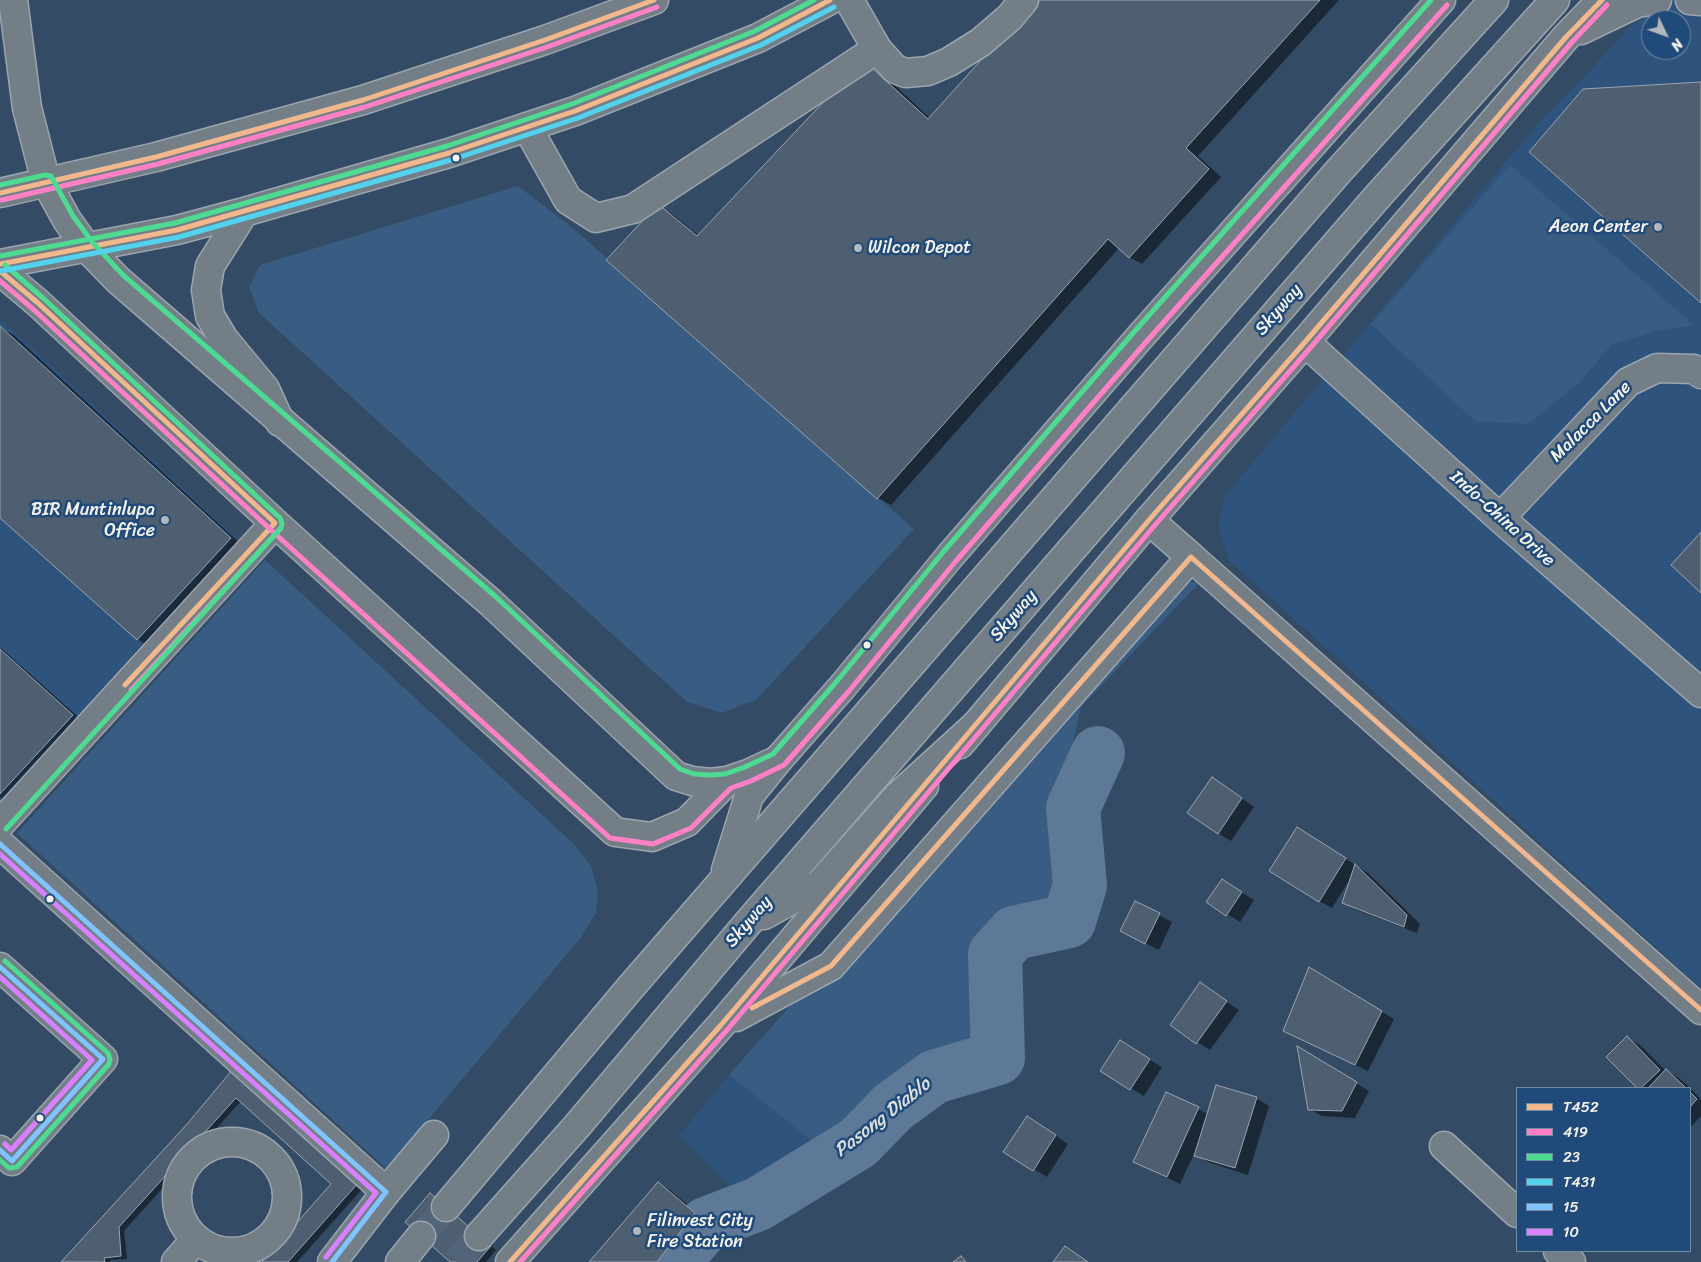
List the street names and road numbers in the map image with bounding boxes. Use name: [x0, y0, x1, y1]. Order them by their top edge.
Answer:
street label: Skyway: [1251, 280, 1307, 340]
street label: Malacca Lane: [1546, 377, 1636, 467]
street label: Indo-China Drive: [1445, 466, 1559, 572]
street label: Skyway: [986, 586, 1042, 646]
street label: Skyway: [721, 892, 777, 952]

